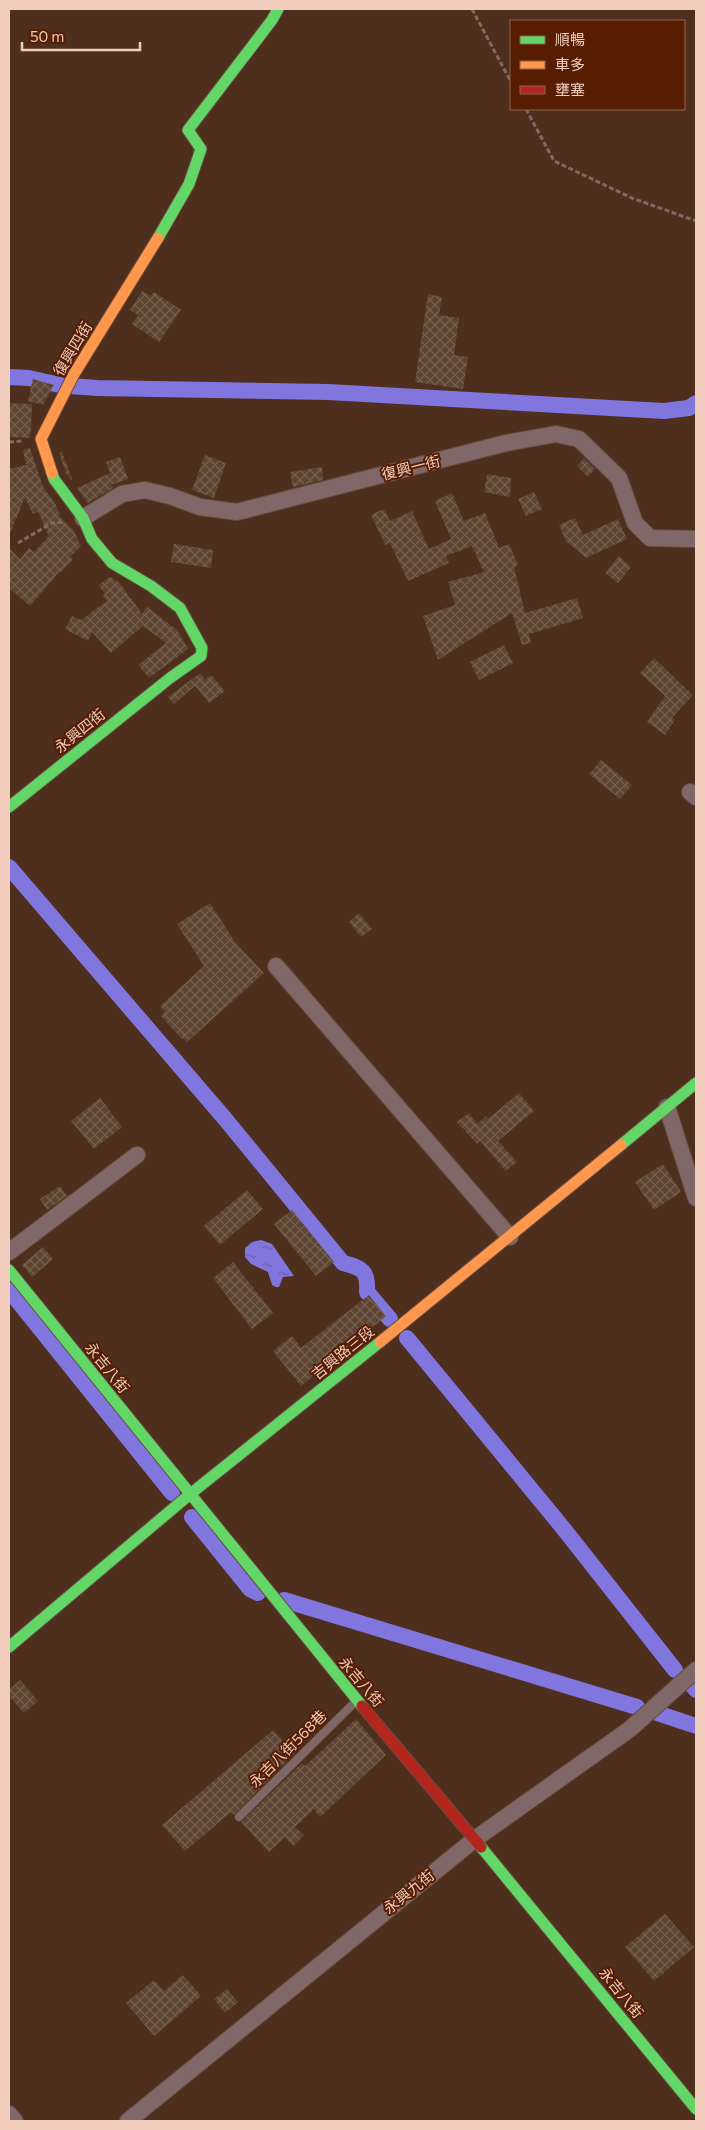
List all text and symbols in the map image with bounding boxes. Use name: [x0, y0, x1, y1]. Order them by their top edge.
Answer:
scale bar: [22, 20, 140, 52]
legend: [510, 20, 685, 110]
text: 50 m: [30, 27, 64, 45]
text: 順暢: [555, 30, 585, 48]
text: 車多: [555, 55, 585, 73]
text: 壅塞: [555, 80, 585, 98]
street label: 復興四街: [49, 318, 95, 379]
street label: 復興一街: [379, 451, 442, 483]
street label: 永興四街: [50, 704, 108, 756]
street label: 吉興路三段: [308, 1322, 377, 1383]
street label: 永吉八街: [82, 1338, 134, 1396]
street label: 永吉八街: [336, 1653, 388, 1710]
street label: 永吉八街568巷: [245, 1706, 330, 1791]
street label: 永興九街: [379, 1865, 437, 1917]
street label: 永吉八街: [596, 1963, 648, 2021]

